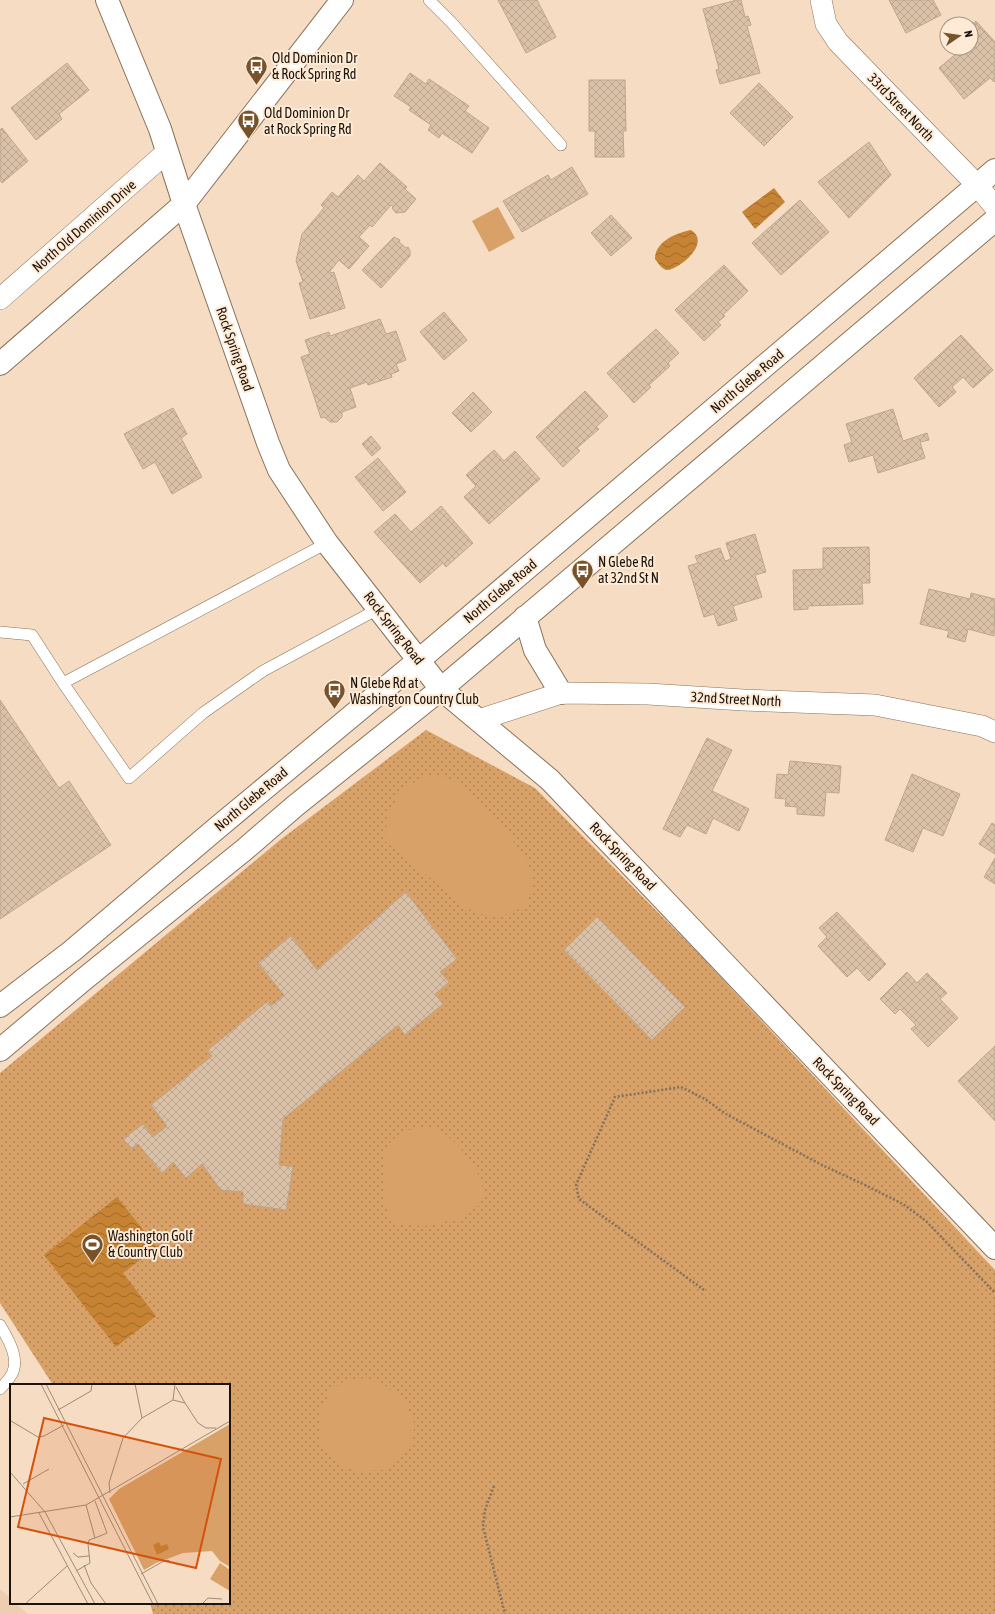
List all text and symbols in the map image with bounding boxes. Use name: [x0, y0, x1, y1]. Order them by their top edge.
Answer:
north arrow: [939, 16, 979, 56]
text: N: [962, 29, 975, 38]
place label: Old Dominion Dr & Rock Spring Rd: [272, 50, 358, 82]
bus stop icon: Old Dominion Dr & Rock Spring Rd: [243, 53, 269, 86]
street label: 33rd Street North: [865, 70, 937, 144]
place label: Old Dominion Dr at Rock Spring Rd: [264, 105, 352, 137]
bus stop icon: Old Dominion Dr at Rock Spring Rd: [235, 108, 261, 141]
street label: North Old Dominion Drive: [29, 177, 139, 275]
street label: Rock Spring Road: [213, 305, 257, 393]
street label: North Glebe Road: [707, 346, 787, 416]
place label: N Glebe Rd at 32nd St N: [598, 554, 659, 586]
street label: North Glebe Road: [460, 556, 540, 626]
bus stop icon: N Glebe Rd at 32nd St N: [570, 557, 596, 590]
street label: Rock Spring Road: [361, 588, 427, 668]
place label: N Glebe Rd at Washington Country Club: [350, 675, 479, 707]
bus stop icon: N Glebe Rd at Washington Country Club: [321, 678, 347, 711]
street label: 32nd Street North: [690, 689, 782, 709]
street label: North Glebe Road: [211, 764, 291, 834]
street label: Rock Spring Road: [587, 819, 659, 893]
street label: Rock Spring Road: [810, 1054, 882, 1128]
place label: Washington Golf & Country Club: [108, 1228, 193, 1260]
sports icon: Washington Golf & Country Club: [80, 1231, 106, 1264]
inset map: [10, 1384, 230, 1604]

